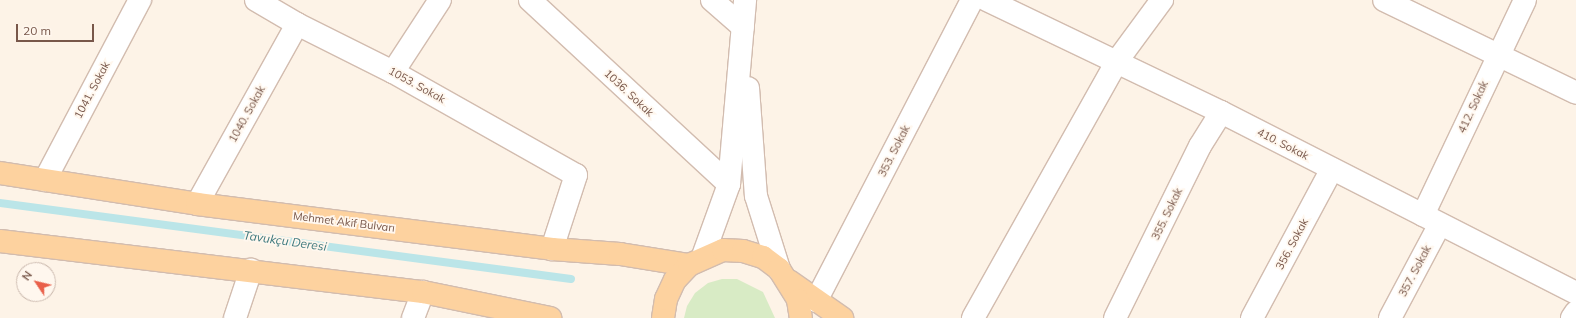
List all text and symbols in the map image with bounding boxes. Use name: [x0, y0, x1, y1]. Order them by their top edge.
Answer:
scale bar: [18, 16, 96, 42]
text: 20 m: [23, 23, 51, 38]
street label: 1041. Sokak: [71, 59, 113, 121]
street label: 1053. Sokak: [386, 64, 448, 106]
street label: 1036. Sokak: [602, 67, 656, 119]
street label: 412. Sokak: [1455, 79, 1491, 135]
street label: 1040. Sokak: [226, 83, 268, 145]
street label: 353. Sokak: [875, 123, 913, 179]
street label: 410. Sokak: [1255, 125, 1311, 163]
street label: 355. Sokak: [1149, 186, 1185, 242]
street label: Mehmet Akif Bulvarı: [292, 209, 396, 235]
street label: 356. Sokak: [1273, 216, 1311, 272]
water label: Tavukçu Deresi: [242, 228, 328, 254]
street label: 357. Sokak: [1396, 243, 1434, 299]
north arrow: [16, 262, 56, 302]
text: N: [19, 268, 35, 283]

